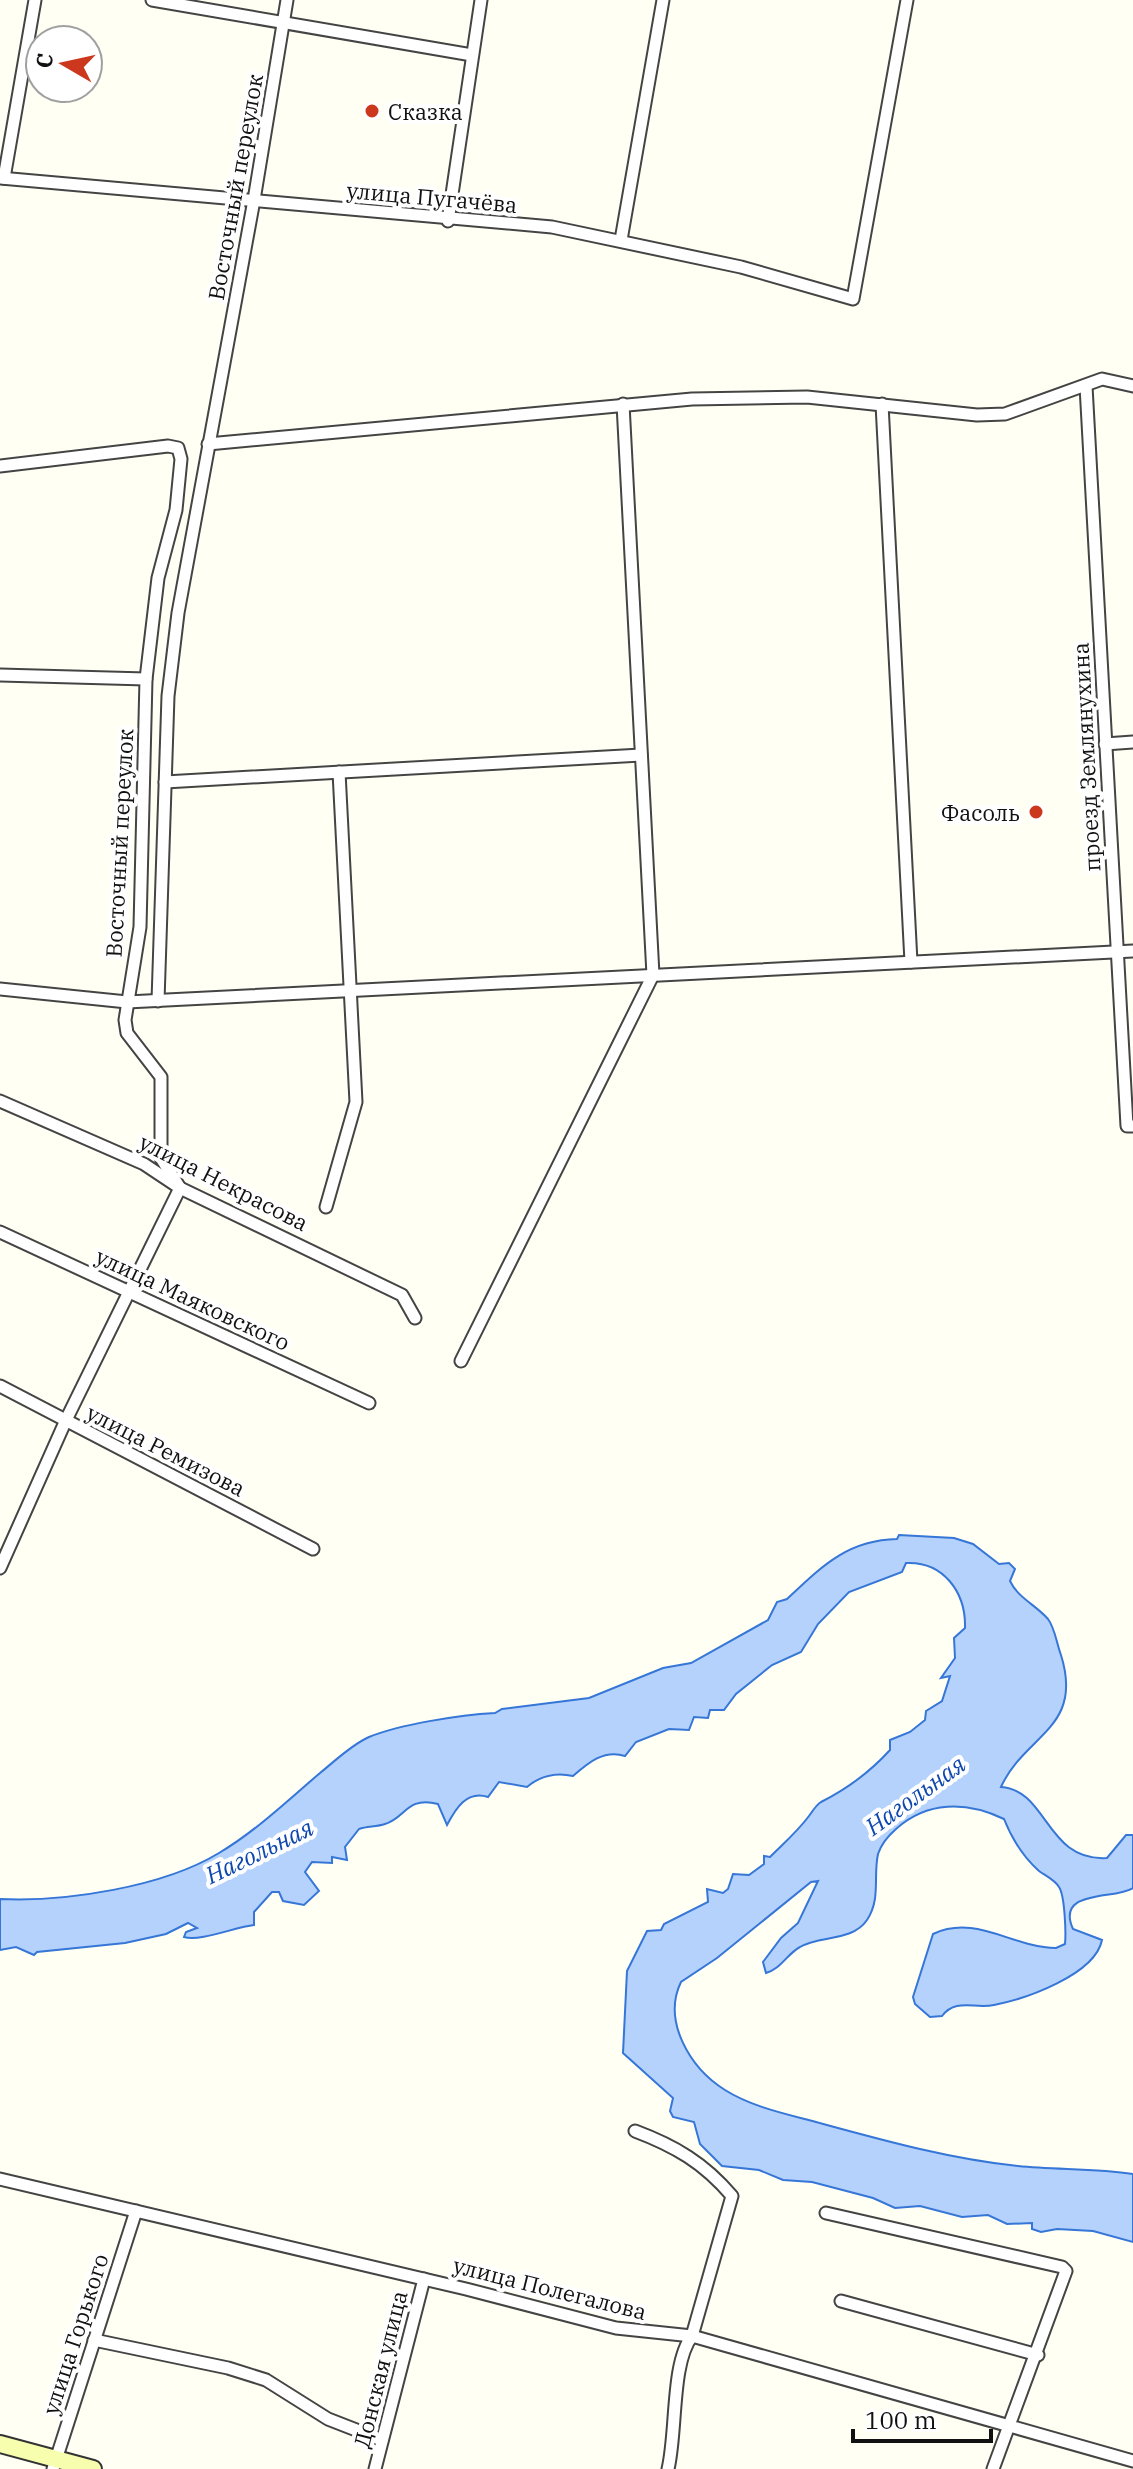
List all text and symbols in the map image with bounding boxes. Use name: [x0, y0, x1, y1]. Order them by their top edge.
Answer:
north arrow: [24, 24, 104, 104]
text: С: [28, 51, 59, 70]
street label: Восточный переулок: [201, 72, 269, 302]
place label: Сказка: [388, 97, 463, 126]
marker: Сказка: [363, 102, 381, 120]
street label: улица Пугачёва: [345, 175, 519, 219]
street label: проезд Землянухина: [1066, 642, 1106, 872]
street label: Восточный переулок: [99, 728, 139, 958]
place label: Фасоль: [941, 798, 1020, 827]
marker: Фасоль: [1027, 803, 1045, 821]
street label: улица Некрасова: [135, 1127, 313, 1237]
street label: улица Маяковского: [91, 1241, 295, 1357]
street label: улица Ремизова: [82, 1397, 250, 1503]
water label: Нагольная: [858, 1748, 972, 1843]
water label: Нагольная: [199, 1811, 319, 1891]
street label: улица Горького: [35, 2250, 115, 2418]
street label: улица Полегалова: [450, 2250, 650, 2326]
street label: Донская улица: [346, 2287, 414, 2451]
scale bar: [853, 2393, 991, 2443]
text: 100 m: [865, 2404, 937, 2436]

